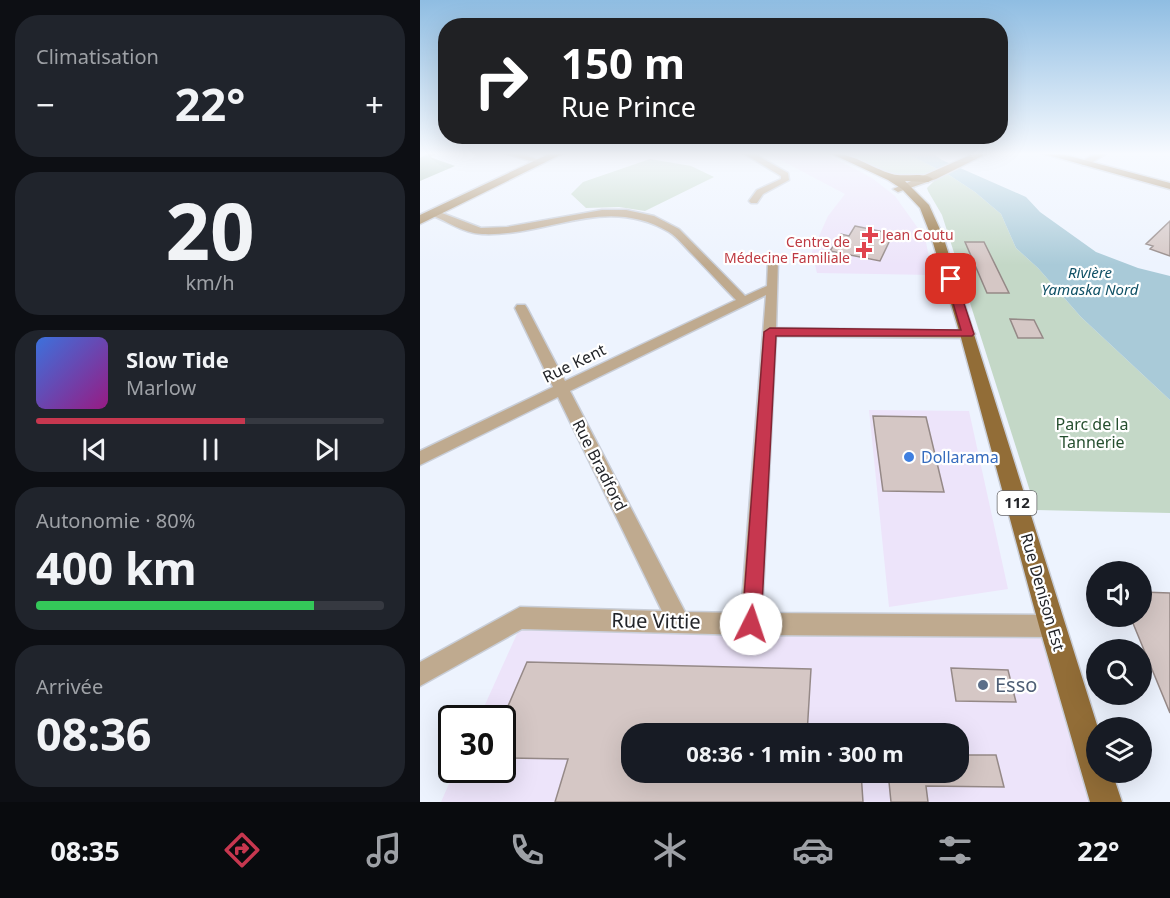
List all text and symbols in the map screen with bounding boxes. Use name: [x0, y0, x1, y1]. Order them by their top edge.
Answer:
text: 150 m: [561, 34, 685, 91]
icon: right: [462, 42, 540, 120]
text: Climatisation: [36, 43, 159, 70]
text: 22°: [175, 73, 245, 134]
text: −: [36, 82, 55, 127]
text: +: [365, 82, 384, 127]
text: Rue Prince: [561, 88, 696, 125]
text: 20: [165, 177, 255, 283]
place label: Jean Coutu: [880, 225, 954, 244]
marker: Jean Coutu: [863, 228, 877, 242]
place label: Centre de Médecine Familiale: [724, 232, 850, 267]
marker: Centre de Médecine Familiale: [855, 241, 873, 259]
pin: [925, 253, 976, 304]
icon: arrive: [934, 262, 967, 295]
water label: Rivière Yamaska Nord: [1042, 262, 1139, 299]
text: km/h: [185, 269, 235, 296]
street label: Rue Kent: [539, 338, 609, 388]
text: Slow Tide: [126, 344, 229, 374]
text: Marlow: [126, 374, 196, 401]
park label: Parc de la Tannerie: [1056, 413, 1128, 453]
street label: Rue Bradford: [568, 416, 632, 514]
icon: previous: [78, 433, 111, 466]
icon: pause: [194, 433, 227, 466]
icon: next: [310, 433, 343, 466]
place label: Dollarama: [921, 446, 999, 468]
marker: Dollarama: [902, 450, 916, 464]
road number: 112: [998, 491, 1036, 515]
text: Autonomie · 80%: [36, 507, 195, 534]
street label: Rue Denison Est: [1016, 531, 1070, 654]
text: 400 km: [36, 537, 197, 598]
map controls: [1086, 561, 1152, 783]
button: sound: [1086, 561, 1152, 627]
position arrow: [719, 592, 783, 656]
street label: Rue Vittie: [611, 606, 701, 635]
button: search: [1086, 639, 1152, 705]
place label: Esso: [995, 671, 1037, 698]
text: Arrivée: [36, 673, 103, 700]
marker: Esso: [976, 678, 990, 692]
text: 08:36: [36, 703, 152, 764]
speed limit sign: 30: [438, 705, 516, 783]
button: layers: [1086, 717, 1152, 783]
text: 08:36 · 1 min · 300 m: [686, 738, 904, 768]
icon: directions: [221, 829, 263, 871]
icon: music: [363, 829, 405, 871]
icon: phone: [506, 829, 548, 871]
icon: climate: [649, 829, 691, 871]
icon: car: [792, 829, 834, 871]
icon: filters: [934, 829, 976, 871]
text: 08:35: [50, 832, 120, 869]
text: 22°: [1077, 832, 1120, 869]

